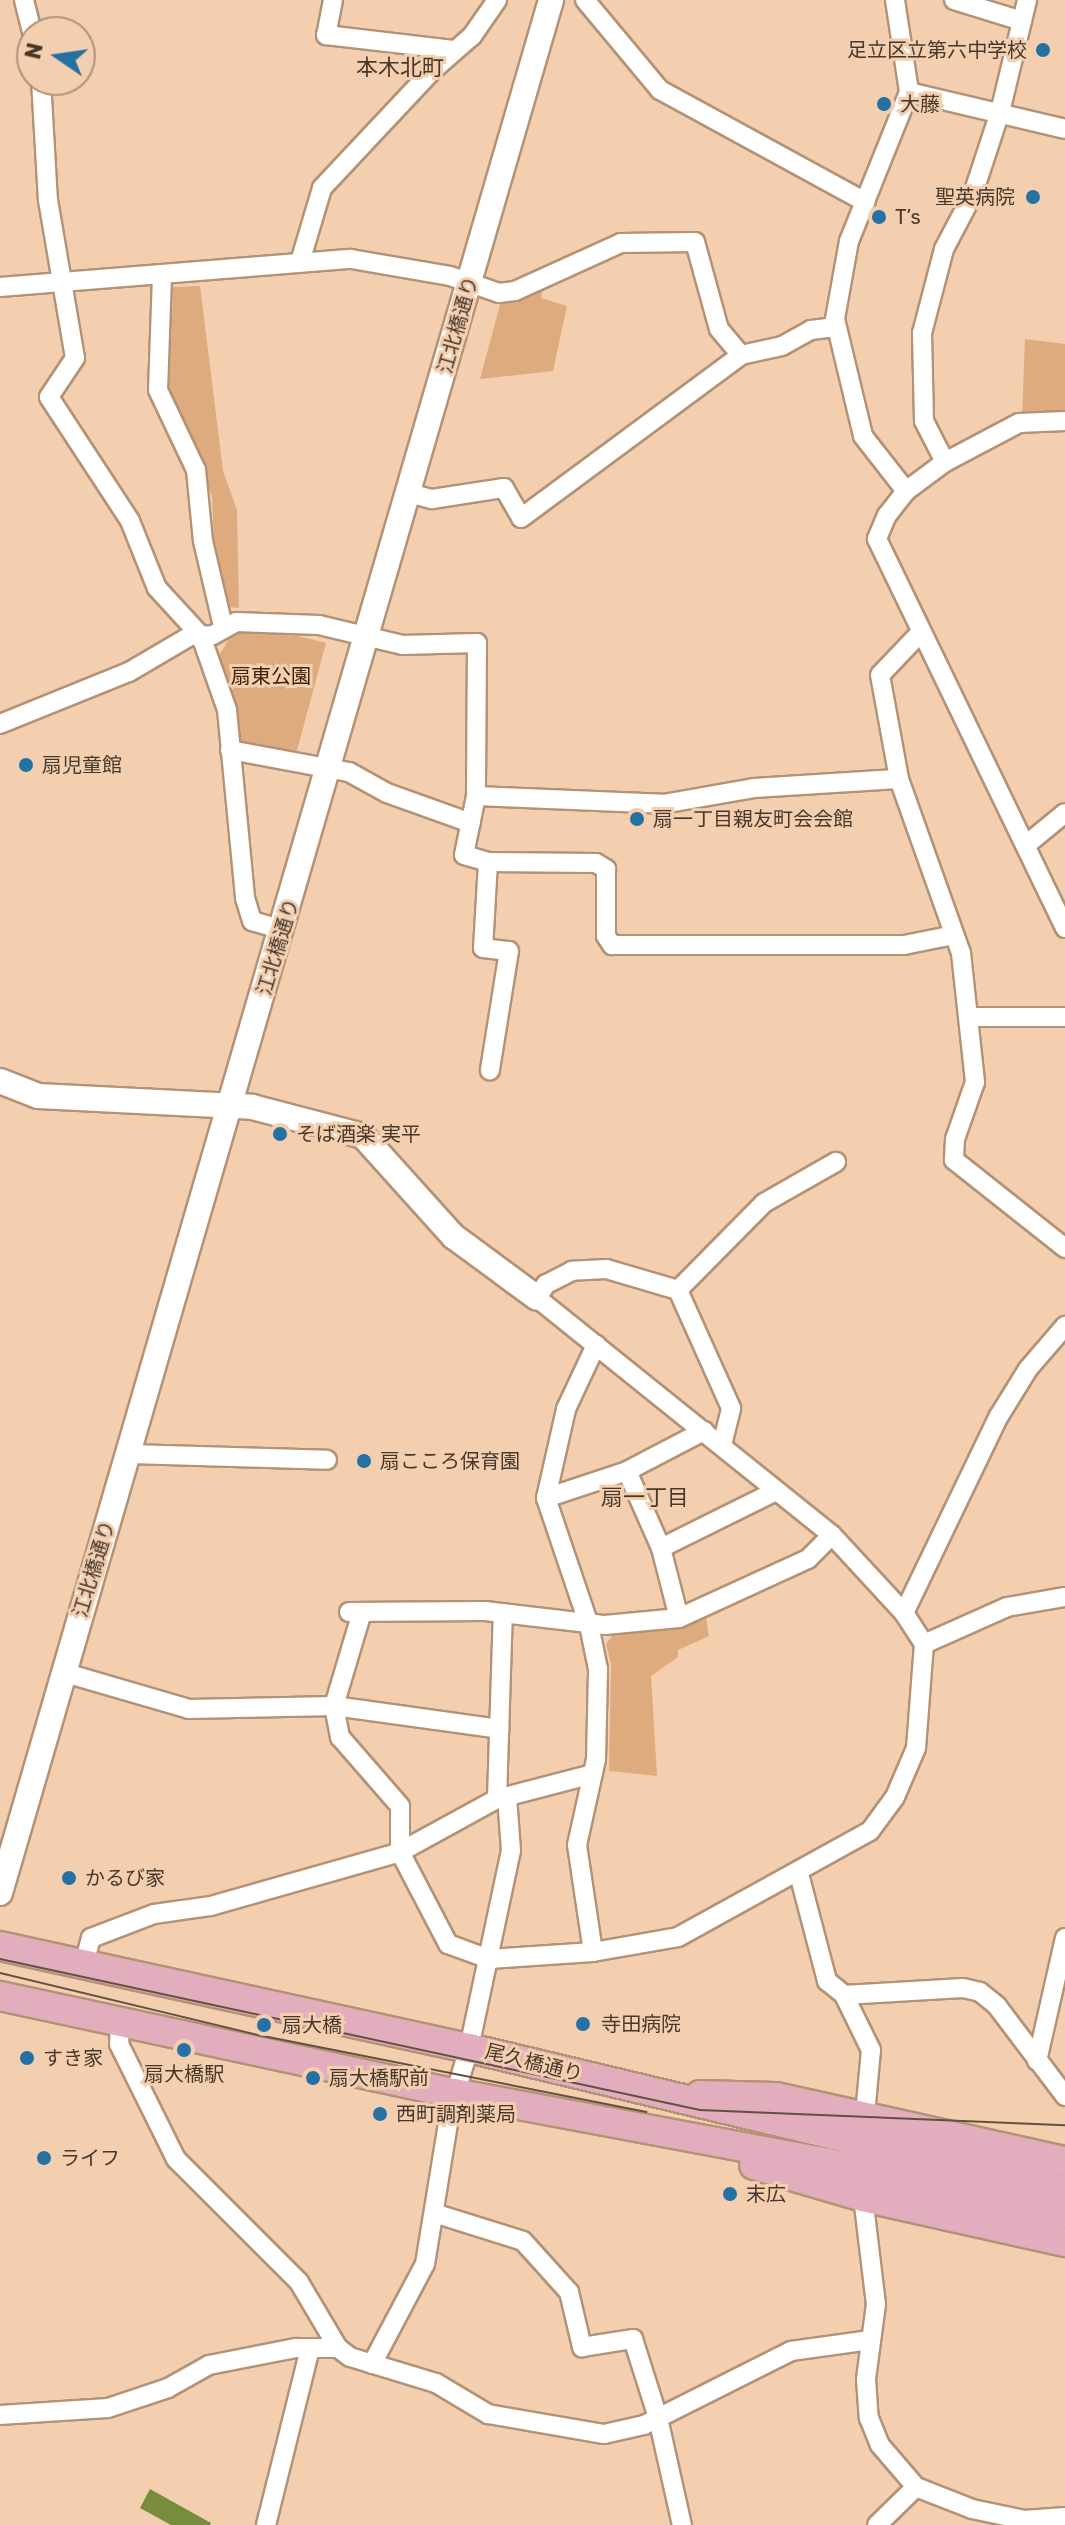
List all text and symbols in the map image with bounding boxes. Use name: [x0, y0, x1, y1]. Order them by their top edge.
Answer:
north arrow: [16, 16, 96, 96]
place label: 足立区立第六中学校: [847, 38, 1027, 62]
text: N: [19, 40, 49, 62]
marker: 足立区立第六中学校: [1034, 41, 1052, 59]
district label: 本木北町: [356, 55, 444, 81]
place label: 大藤: [900, 92, 940, 116]
marker: 大藤: [875, 95, 893, 113]
place label: 聖英病院: [935, 185, 1015, 209]
marker: 聖英病院: [1022, 186, 1044, 208]
place label: T’s: [895, 205, 921, 229]
marker: T’s: [870, 208, 888, 226]
street label: 江北橋通り: [433, 274, 483, 376]
park label: 扇東公園: [231, 664, 311, 688]
place label: 扇児童館: [42, 753, 122, 777]
marker: 扇児童館: [17, 756, 35, 774]
place label: 扇一丁目親友町会会館: [653, 807, 853, 831]
marker: 扇一丁目親友町会会館: [628, 810, 646, 828]
street label: 江北橋通り: [252, 896, 304, 998]
place label: そば酒楽 実平: [296, 1122, 421, 1146]
marker: そば酒楽 実平: [271, 1125, 289, 1143]
place label: 扇こころ保育園: [380, 1449, 520, 1473]
marker: 扇こころ保育園: [355, 1452, 373, 1470]
district label: 扇一丁目: [601, 1485, 689, 1511]
street label: 江北橋通り: [68, 1518, 120, 1620]
place label: かるび家: [85, 1866, 165, 1890]
marker: かるび家: [60, 1869, 78, 1887]
place label: 寺田病院: [601, 2012, 681, 2036]
place label: 扇大橋: [282, 2013, 342, 2037]
marker: 寺田病院: [572, 2013, 594, 2035]
marker: 扇大橋: [253, 2014, 275, 2036]
street label: 尾久橋通り: [483, 2039, 585, 2087]
marker: 扇大橋駅: [175, 2041, 193, 2059]
place label: すき家: [43, 2046, 103, 2070]
marker: すき家: [18, 2049, 36, 2067]
place label: 扇大橋駅: [144, 2062, 224, 2086]
place label: 扇大橋駅前: [329, 2066, 429, 2090]
marker: 扇大橋駅前: [304, 2069, 322, 2087]
place label: 西町調剤薬局: [396, 2102, 516, 2126]
marker: 西町調剤薬局: [371, 2105, 389, 2123]
place label: ライフ: [60, 2146, 120, 2170]
marker: ライフ: [35, 2149, 53, 2167]
place label: 末広: [746, 2182, 786, 2206]
marker: 末広: [721, 2185, 739, 2203]

